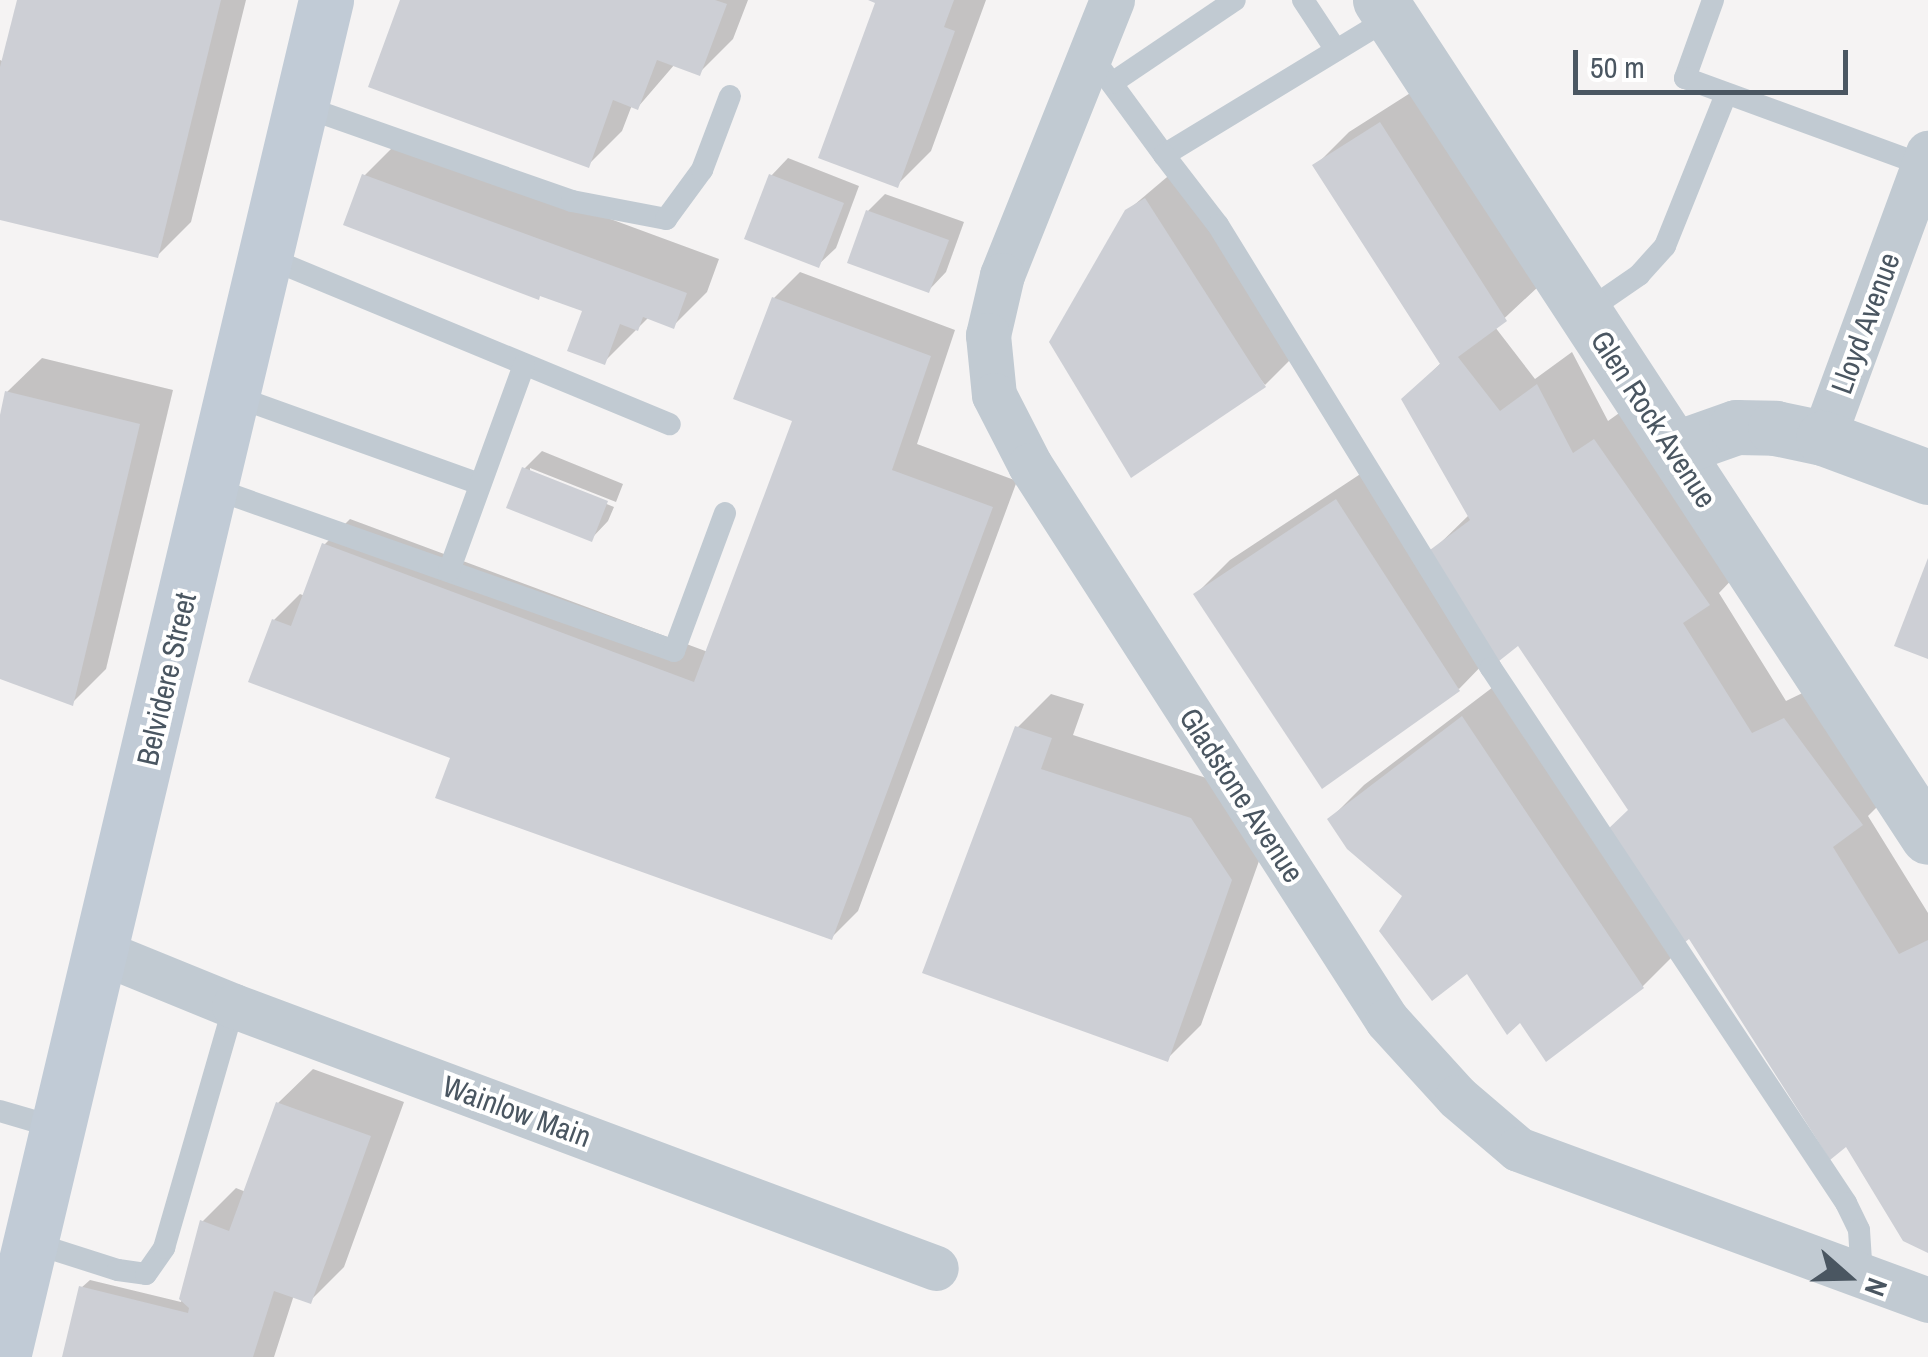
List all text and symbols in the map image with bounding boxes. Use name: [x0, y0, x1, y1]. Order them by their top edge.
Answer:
scale bar: [1578, 30, 1853, 92]
text: 50 m: [1590, 47, 1645, 87]
street label: Lloyd Avenue: [1823, 247, 1907, 399]
street label: Glen Rock Avenue: [1583, 323, 1725, 515]
street label: Belvidere Street: [129, 589, 203, 769]
street label: Gladstone Avenue: [1172, 700, 1312, 890]
street label: Wainlow Main: [438, 1068, 596, 1154]
north arrow: [1798, 1227, 1898, 1327]
text: N: [1856, 1273, 1897, 1302]

